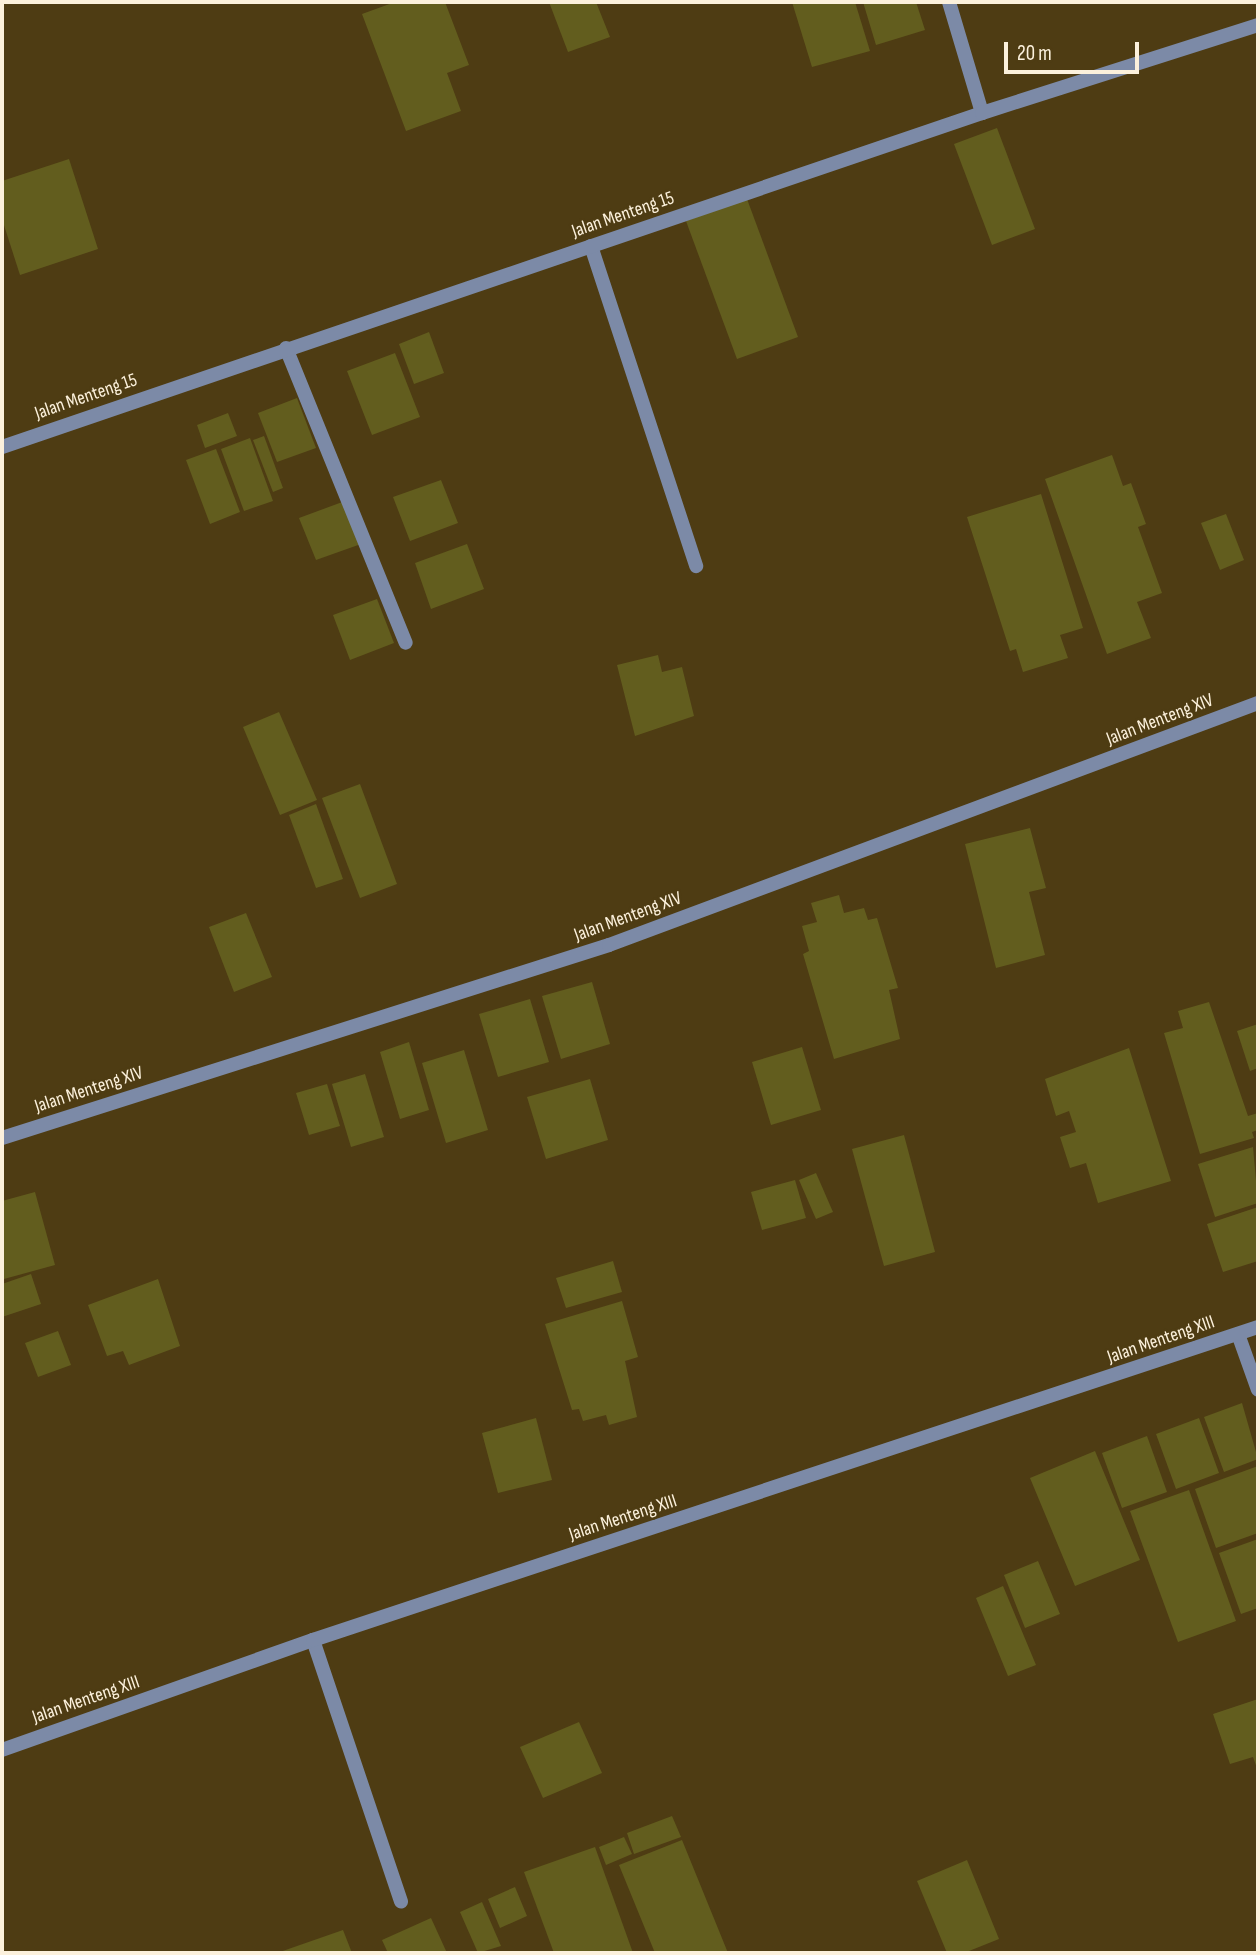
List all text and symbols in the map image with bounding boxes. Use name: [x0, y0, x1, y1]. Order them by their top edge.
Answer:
scale bar: [1008, 28, 1143, 72]
text: 20 m: [1017, 41, 1052, 66]
street label: Jalan Menteng 15: [569, 187, 677, 243]
street label: Jalan Menteng 15: [32, 369, 140, 425]
street label: Jalan Menteng XIV: [1103, 689, 1217, 751]
street label: Jalan Menteng XIV: [571, 887, 685, 947]
street label: Jalan Menteng XIV: [32, 1062, 146, 1118]
street label: Jalan Menteng XIII: [1104, 1311, 1218, 1369]
street label: Jalan Menteng XIII: [566, 1490, 680, 1546]
street label: Jalan Menteng XIII: [29, 1671, 143, 1729]

